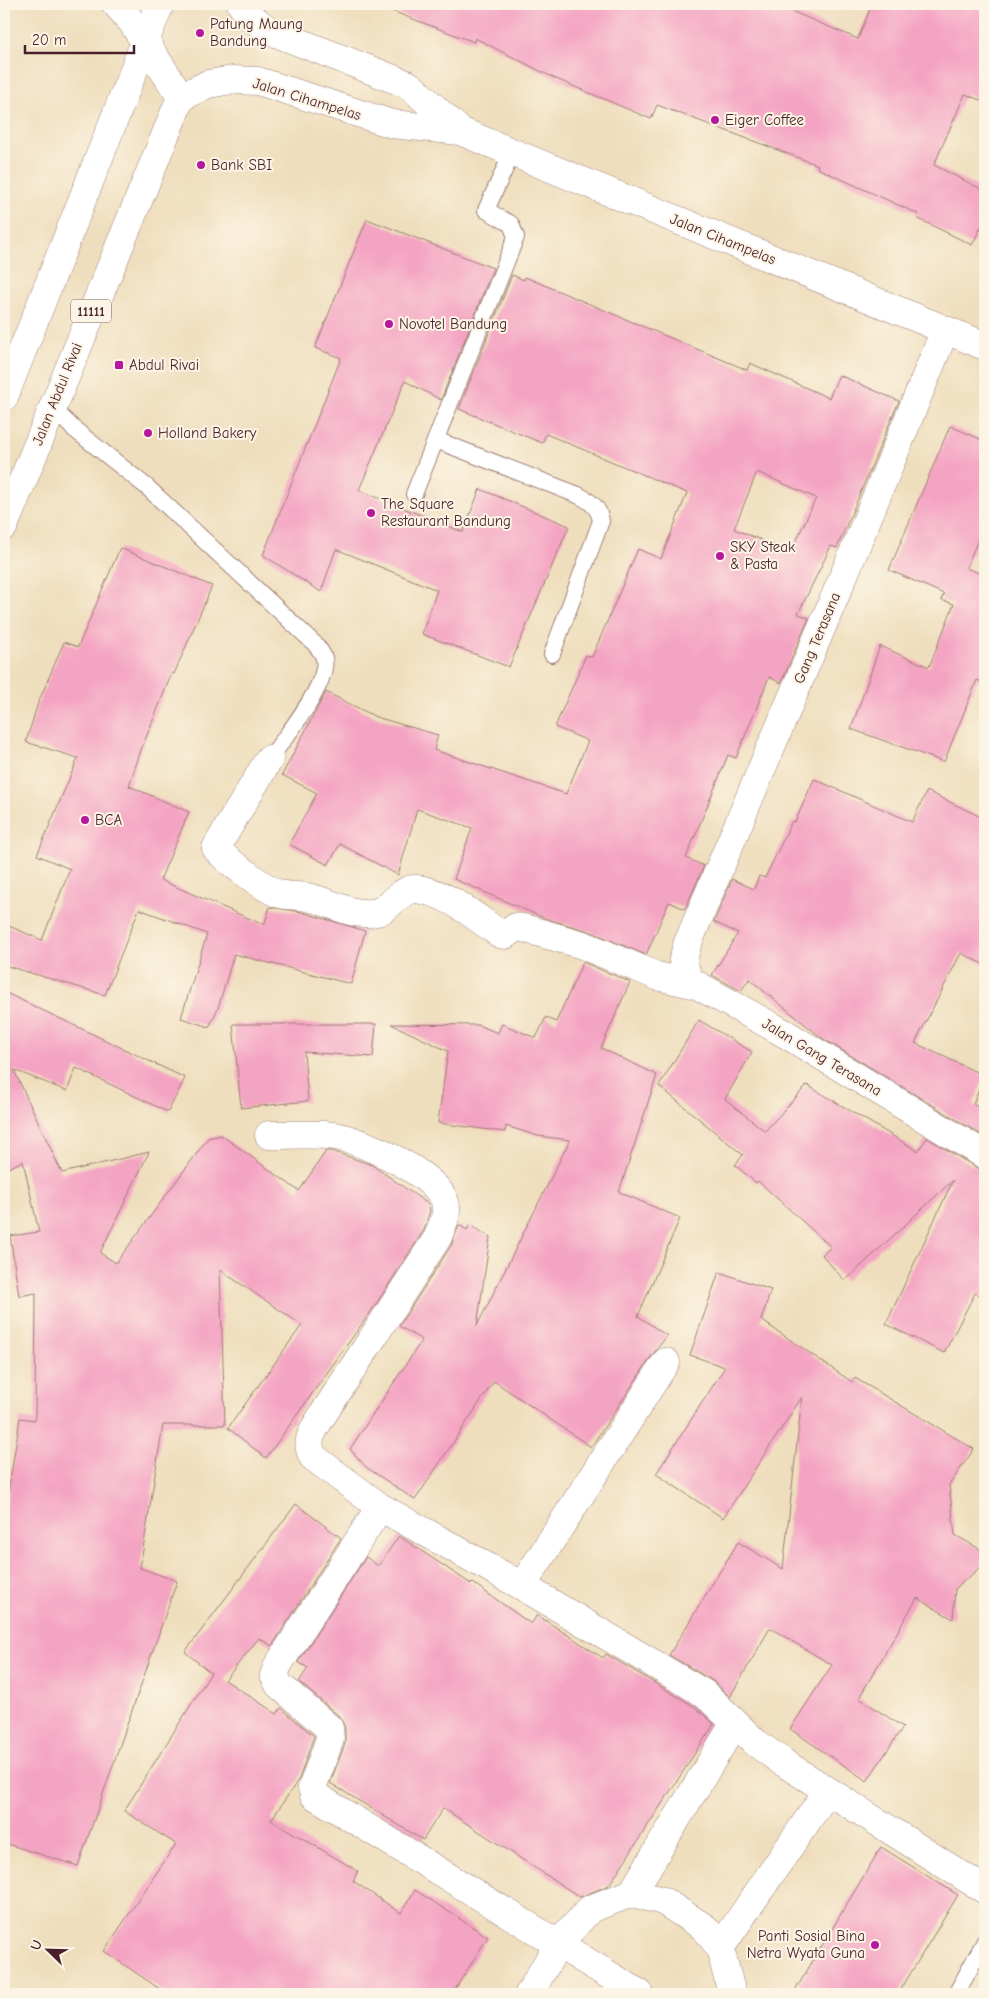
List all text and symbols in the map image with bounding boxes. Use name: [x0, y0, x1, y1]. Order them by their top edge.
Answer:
place label: Patung Maung Bandung: [210, 15, 303, 50]
scale bar: [25, 22, 134, 54]
marker: Patung Maung Bandung: [194, 27, 206, 39]
text: 20 m: [32, 31, 66, 49]
street label: Jalan Cihampelas: [251, 74, 363, 124]
place label: Eiger Coffee: [725, 111, 805, 129]
marker: Eiger Coffee: [709, 114, 721, 126]
place label: Bank SBI: [211, 156, 272, 174]
marker: Bank SBI: [195, 159, 207, 171]
street label: Jalan Cihampelas: [667, 210, 779, 268]
road number: 11111: [71, 300, 111, 322]
place label: Novotel Bandung: [399, 315, 507, 333]
marker: Novotel Bandung: [383, 318, 395, 330]
street label: Jalan Abdul Rivai: [28, 340, 86, 448]
place label: Abdul Rivai: [129, 356, 199, 374]
marker: Abdul Rivai: [113, 359, 125, 371]
place label: Holland Bakery: [158, 424, 257, 442]
marker: Holland Bakery: [142, 427, 154, 439]
place label: The Square Restaurant Bandung: [381, 495, 511, 530]
marker: The Square Restaurant Bandung: [365, 507, 377, 519]
place label: SKY Steak & Pasta: [730, 538, 796, 573]
marker: SKY Steak & Pasta: [714, 550, 726, 562]
street label: Gang Terasana: [790, 590, 844, 686]
place label: BCA: [95, 811, 123, 829]
marker: BCA: [79, 814, 91, 826]
street label: Jalan Gang Terasana: [759, 1014, 885, 1100]
north arrow: [22, 1926, 72, 1976]
place label: Panti Sosial Bina Netra Wyata Guna: [747, 1927, 865, 1962]
text: U: [27, 1937, 46, 1953]
marker: Panti Sosial Bina Netra Wyata Guna: [869, 1939, 881, 1951]

